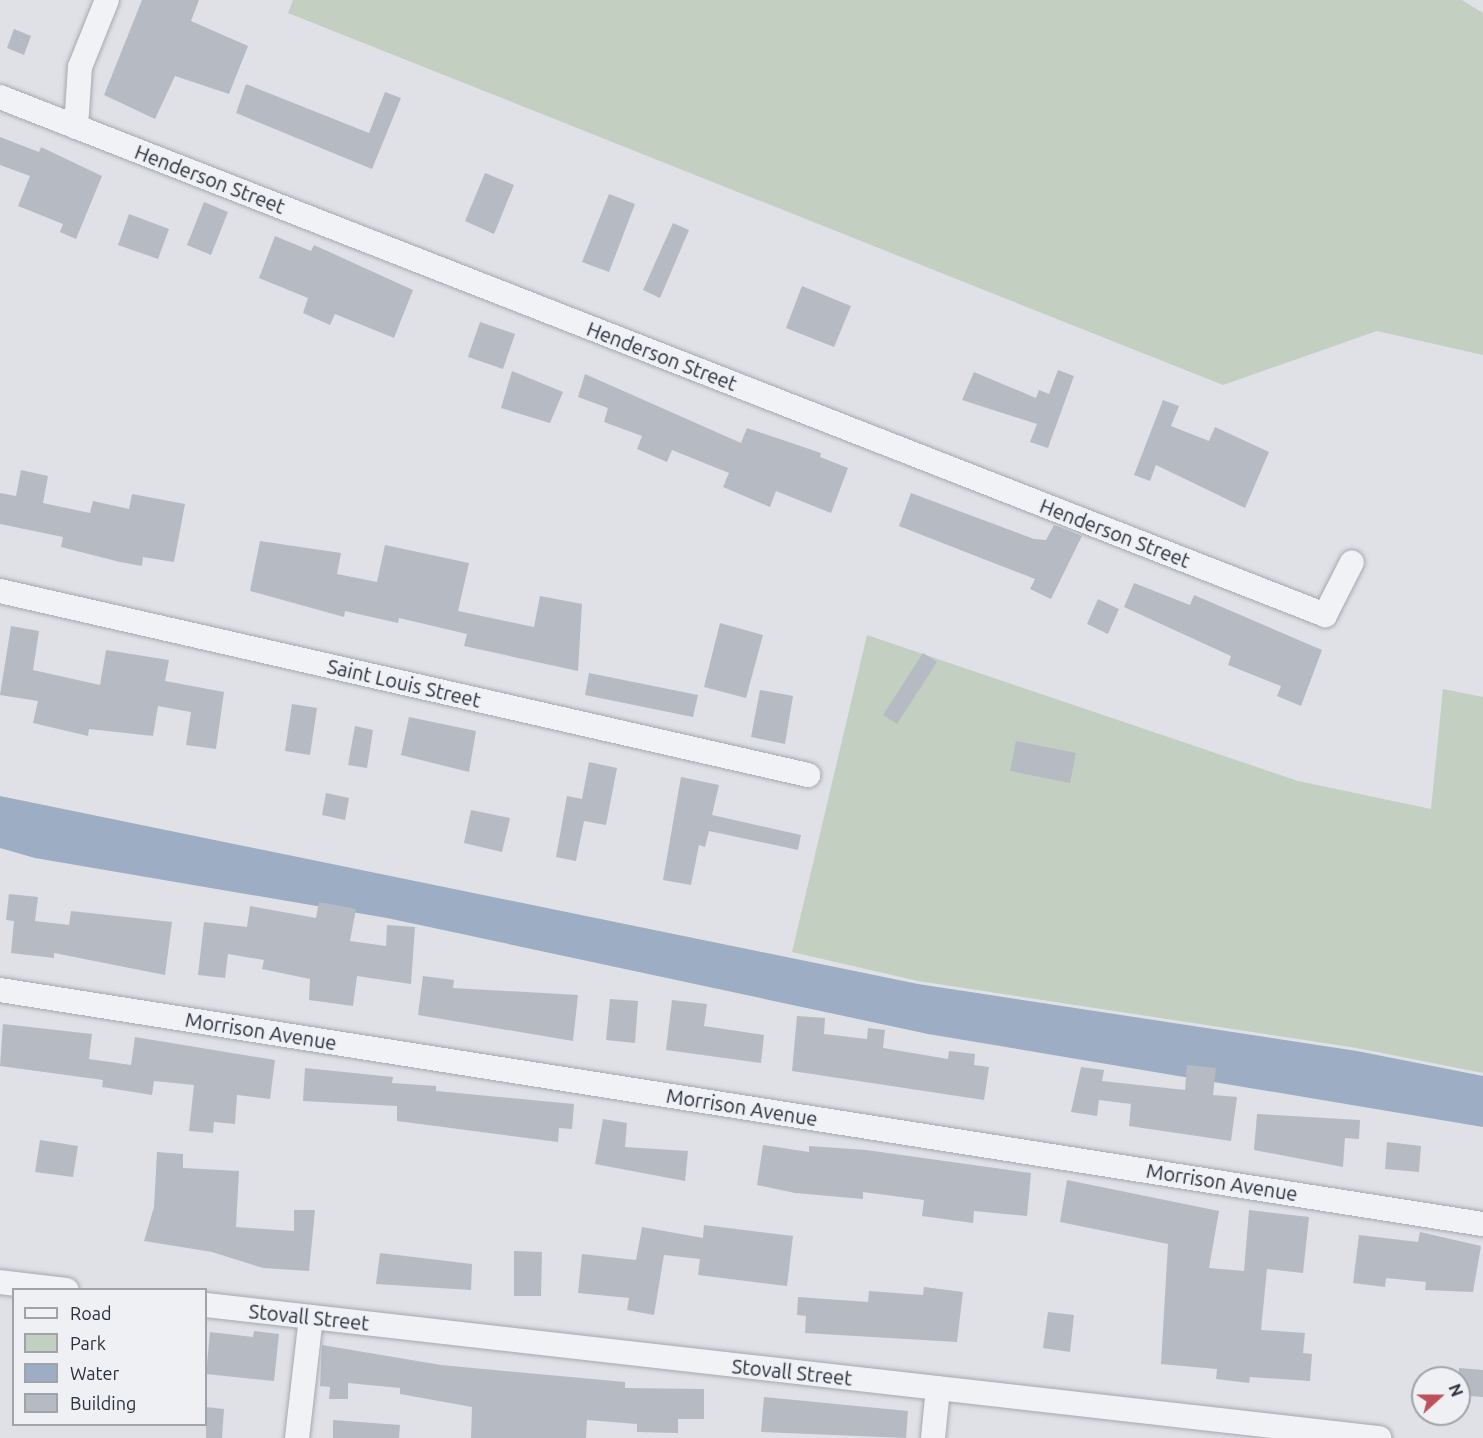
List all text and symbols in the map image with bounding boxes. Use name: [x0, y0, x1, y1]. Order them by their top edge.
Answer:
street label: Henderson Street: [132, 139, 288, 219]
street label: Henderson Street: [584, 316, 740, 396]
street label: Henderson Street: [1037, 493, 1193, 573]
street label: Saint Louis Street: [325, 654, 483, 712]
street label: Morrison Avenue: [184, 1007, 338, 1055]
street label: Morrison Avenue: [665, 1083, 819, 1131]
street label: Morrison Avenue: [1145, 1158, 1299, 1206]
legend: [12, 1288, 207, 1426]
street label: Stovall Street: [248, 1299, 370, 1335]
text: Road: [70, 1303, 112, 1323]
text: Park: [70, 1333, 106, 1353]
street label: Stovall Street: [731, 1354, 853, 1390]
text: Water: [70, 1363, 119, 1383]
north arrow: [1411, 1366, 1471, 1426]
text: N: [1445, 1381, 1466, 1399]
text: Building: [70, 1393, 136, 1413]

